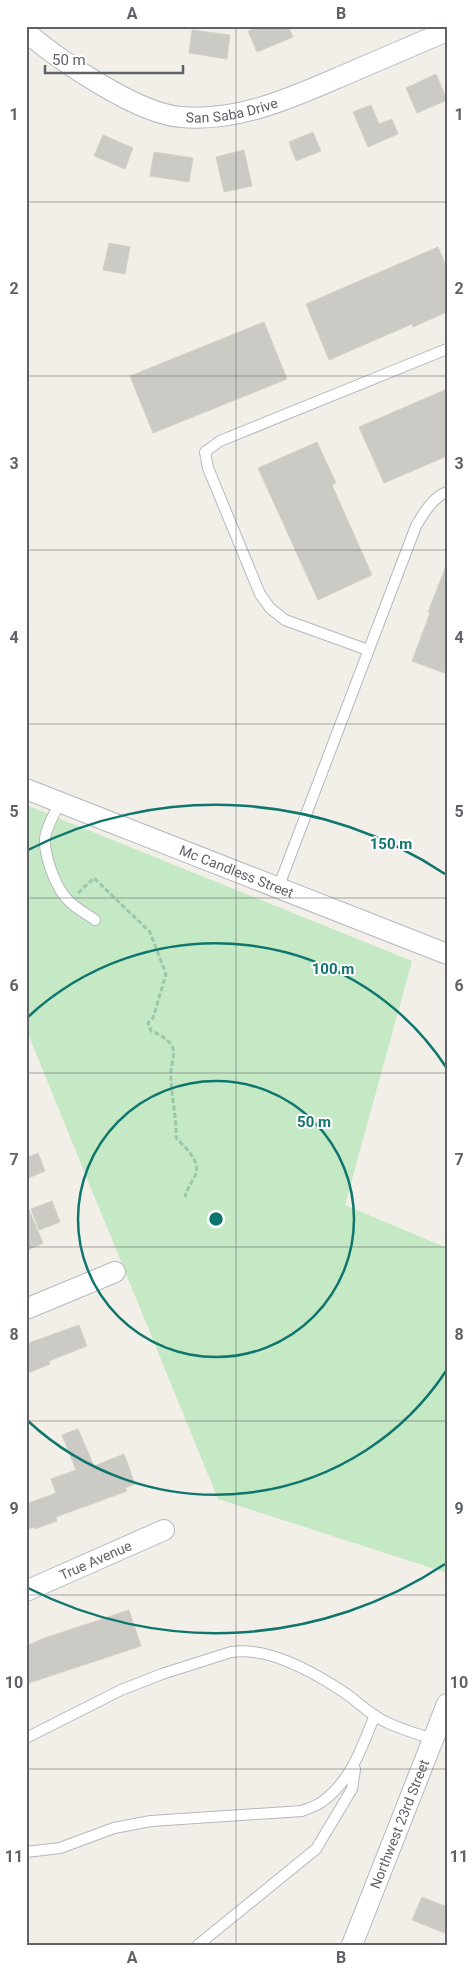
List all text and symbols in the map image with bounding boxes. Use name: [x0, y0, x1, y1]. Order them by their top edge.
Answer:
text: A: [127, 4, 138, 23]
text: B: [336, 4, 346, 23]
scale bar: [45, 42, 182, 74]
text: 50 m: [52, 51, 86, 69]
street label: San Saba Drive: [185, 95, 280, 126]
text: 1: [9, 105, 19, 124]
text: 1: [454, 105, 464, 124]
text: 2: [9, 279, 19, 298]
text: 2: [454, 279, 464, 298]
text: 3: [9, 454, 19, 473]
text: 3: [454, 454, 464, 473]
text: 4: [9, 628, 19, 647]
text: 4: [454, 628, 464, 647]
text: 5: [9, 802, 19, 821]
text: 5: [454, 802, 464, 821]
text: 150 m: [370, 835, 412, 853]
street label: Mc Candless Street: [177, 842, 296, 901]
text: 100 m: [312, 960, 354, 978]
text: 6: [9, 976, 19, 995]
text: 6: [454, 976, 464, 995]
text: 50 m: [297, 1113, 331, 1131]
text: 7: [9, 1150, 19, 1169]
text: 7: [454, 1150, 464, 1169]
centre of rings: [207, 1210, 225, 1228]
text: 8: [9, 1325, 19, 1344]
text: 8: [454, 1325, 464, 1344]
text: 9: [9, 1499, 19, 1518]
text: 9: [454, 1499, 464, 1518]
street label: True Avenue: [57, 1537, 134, 1583]
text: 10: [5, 1673, 23, 1692]
text: 10: [450, 1673, 468, 1692]
street label: Northwest 23rd Street: [367, 1757, 432, 1891]
text: 11: [5, 1847, 23, 1866]
text: 11: [450, 1847, 468, 1866]
text: A: [127, 1948, 138, 1967]
text: B: [336, 1948, 346, 1967]

